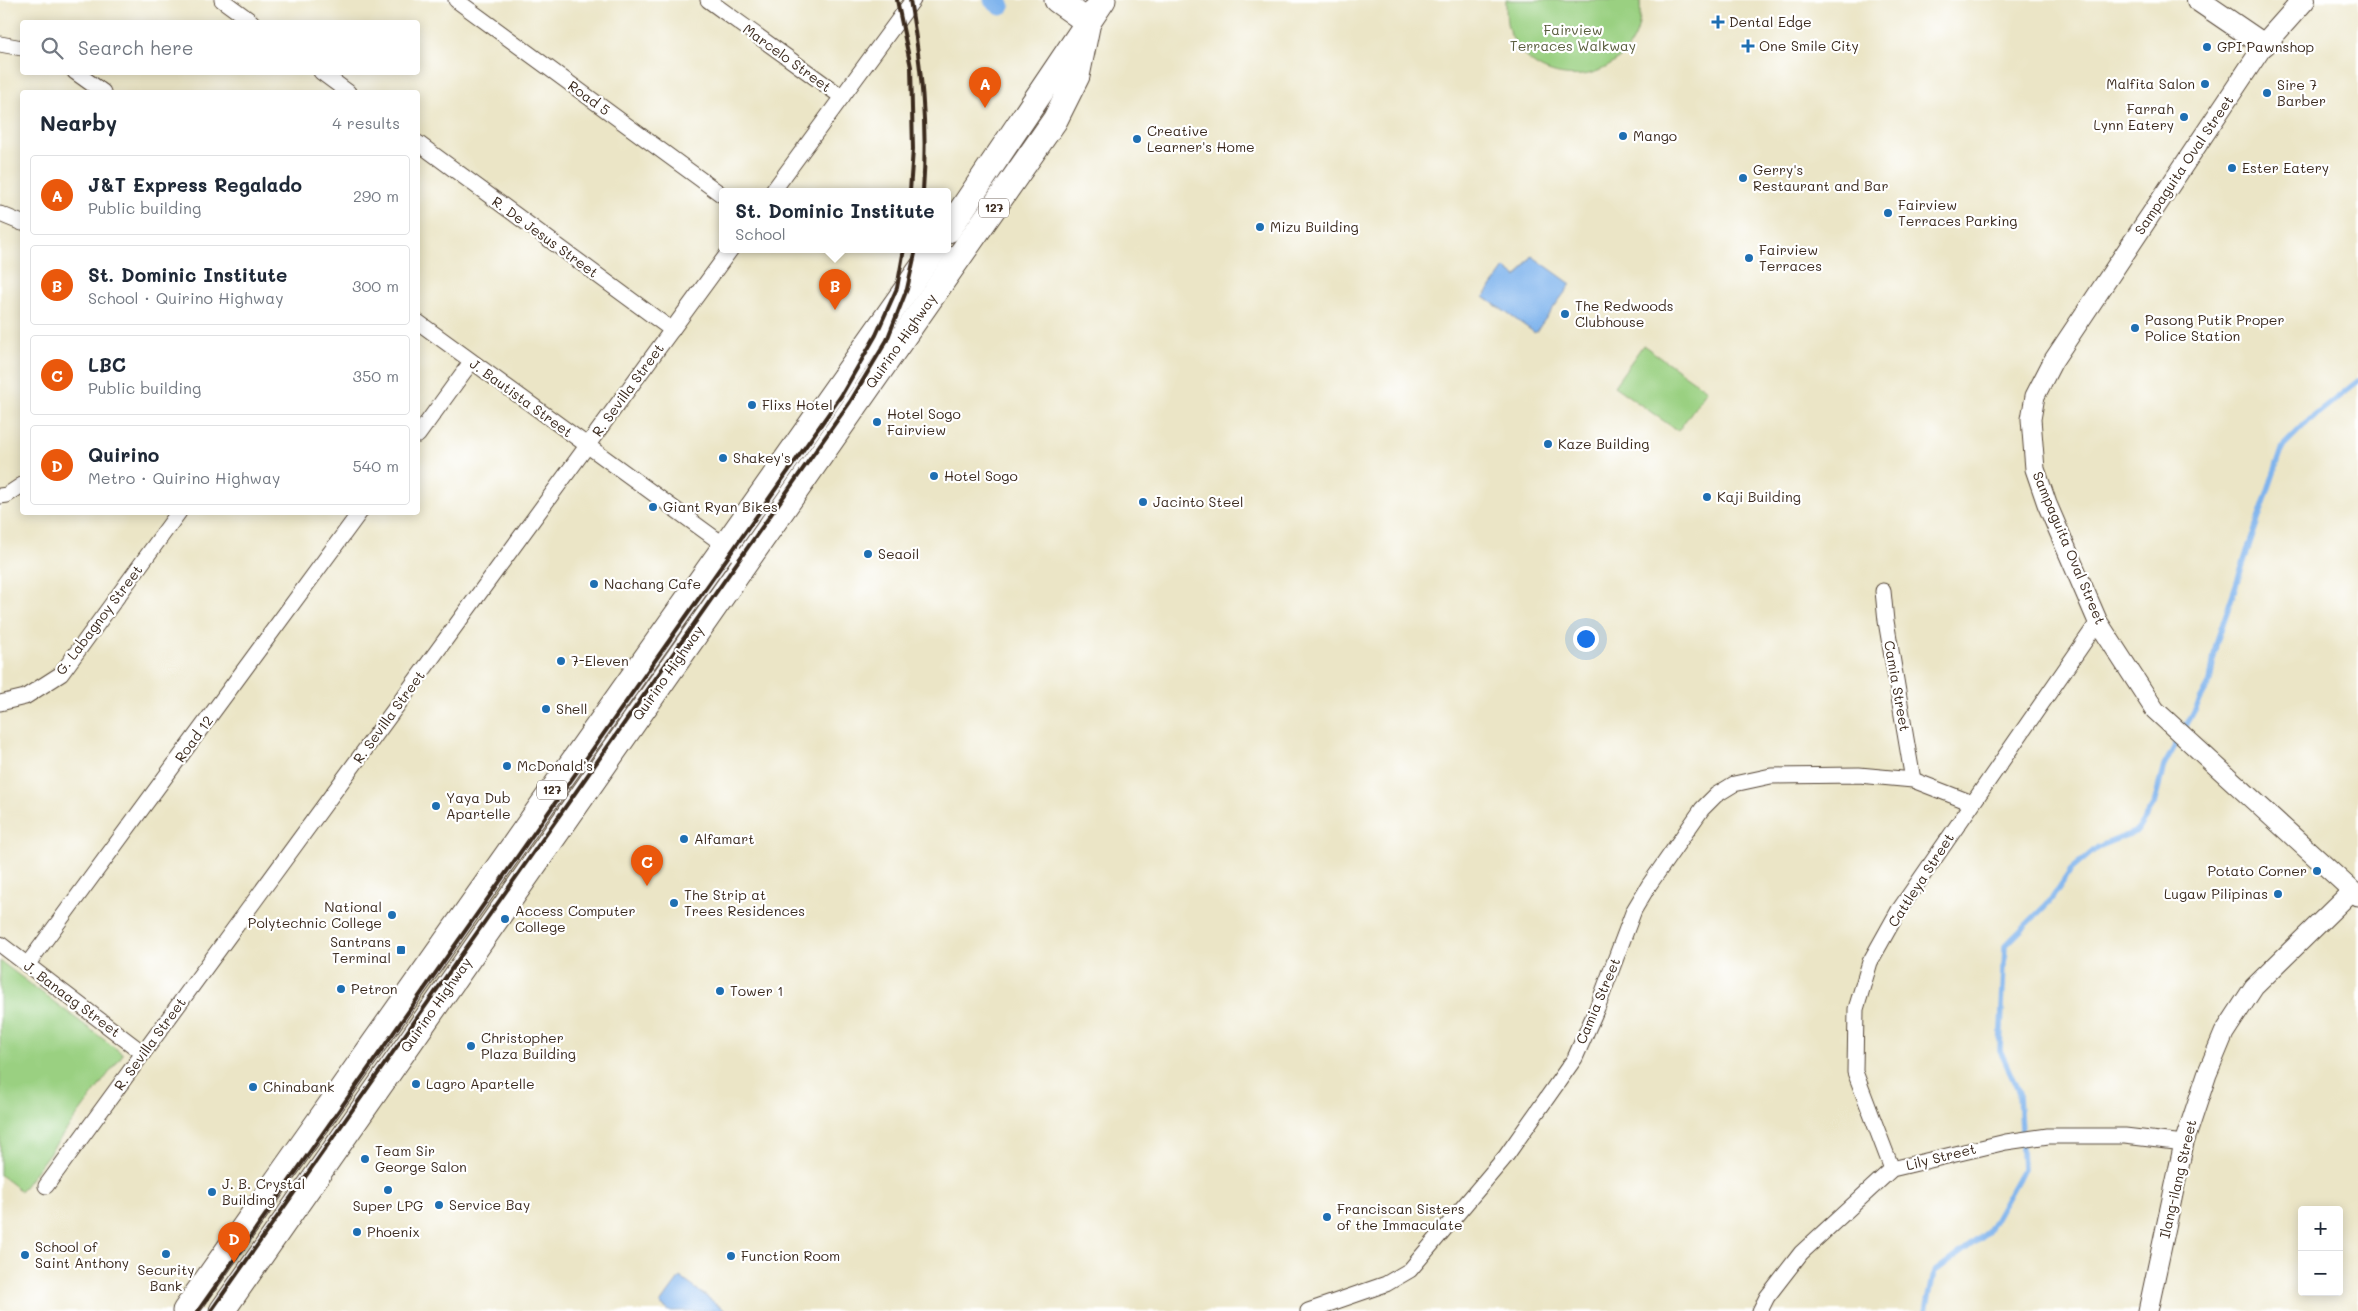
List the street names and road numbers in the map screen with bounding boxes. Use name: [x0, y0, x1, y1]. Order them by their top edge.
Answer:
street label: Marcelo Street: [739, 19, 835, 96]
street label: Road 5: [564, 76, 614, 119]
street label: Sampaguita Oval Street: [2130, 91, 2237, 238]
street label: R. De Jesus Street: [488, 192, 602, 282]
road number: 127: [979, 198, 1009, 218]
street label: Quirino Highway: [861, 289, 940, 392]
street label: R. Sevilla Street: [587, 339, 668, 440]
street label: J. Bautista Street: [466, 354, 576, 441]
street label: Sampaguita Oval Street: [2029, 468, 2110, 627]
street label: G. Labagnoy Street: [51, 561, 146, 679]
street label: Quirino Highway: [628, 621, 707, 724]
street label: Camia Street: [1880, 639, 1915, 733]
street label: R. Sevilla Street: [348, 666, 429, 767]
street label: Road 12: [170, 712, 217, 766]
road number: 127: [537, 780, 567, 800]
street label: Cattleya Street: [1883, 829, 1958, 930]
street label: Quirino Highway: [396, 953, 475, 1056]
street label: Camia Street: [1571, 955, 1624, 1047]
street label: J. Banaag Street: [20, 956, 124, 1041]
street label: R. Sevilla Street: [109, 993, 190, 1094]
street label: Ilang-ilang Street: [2155, 1118, 2200, 1240]
street label: Lily Street: [1904, 1139, 1978, 1174]

